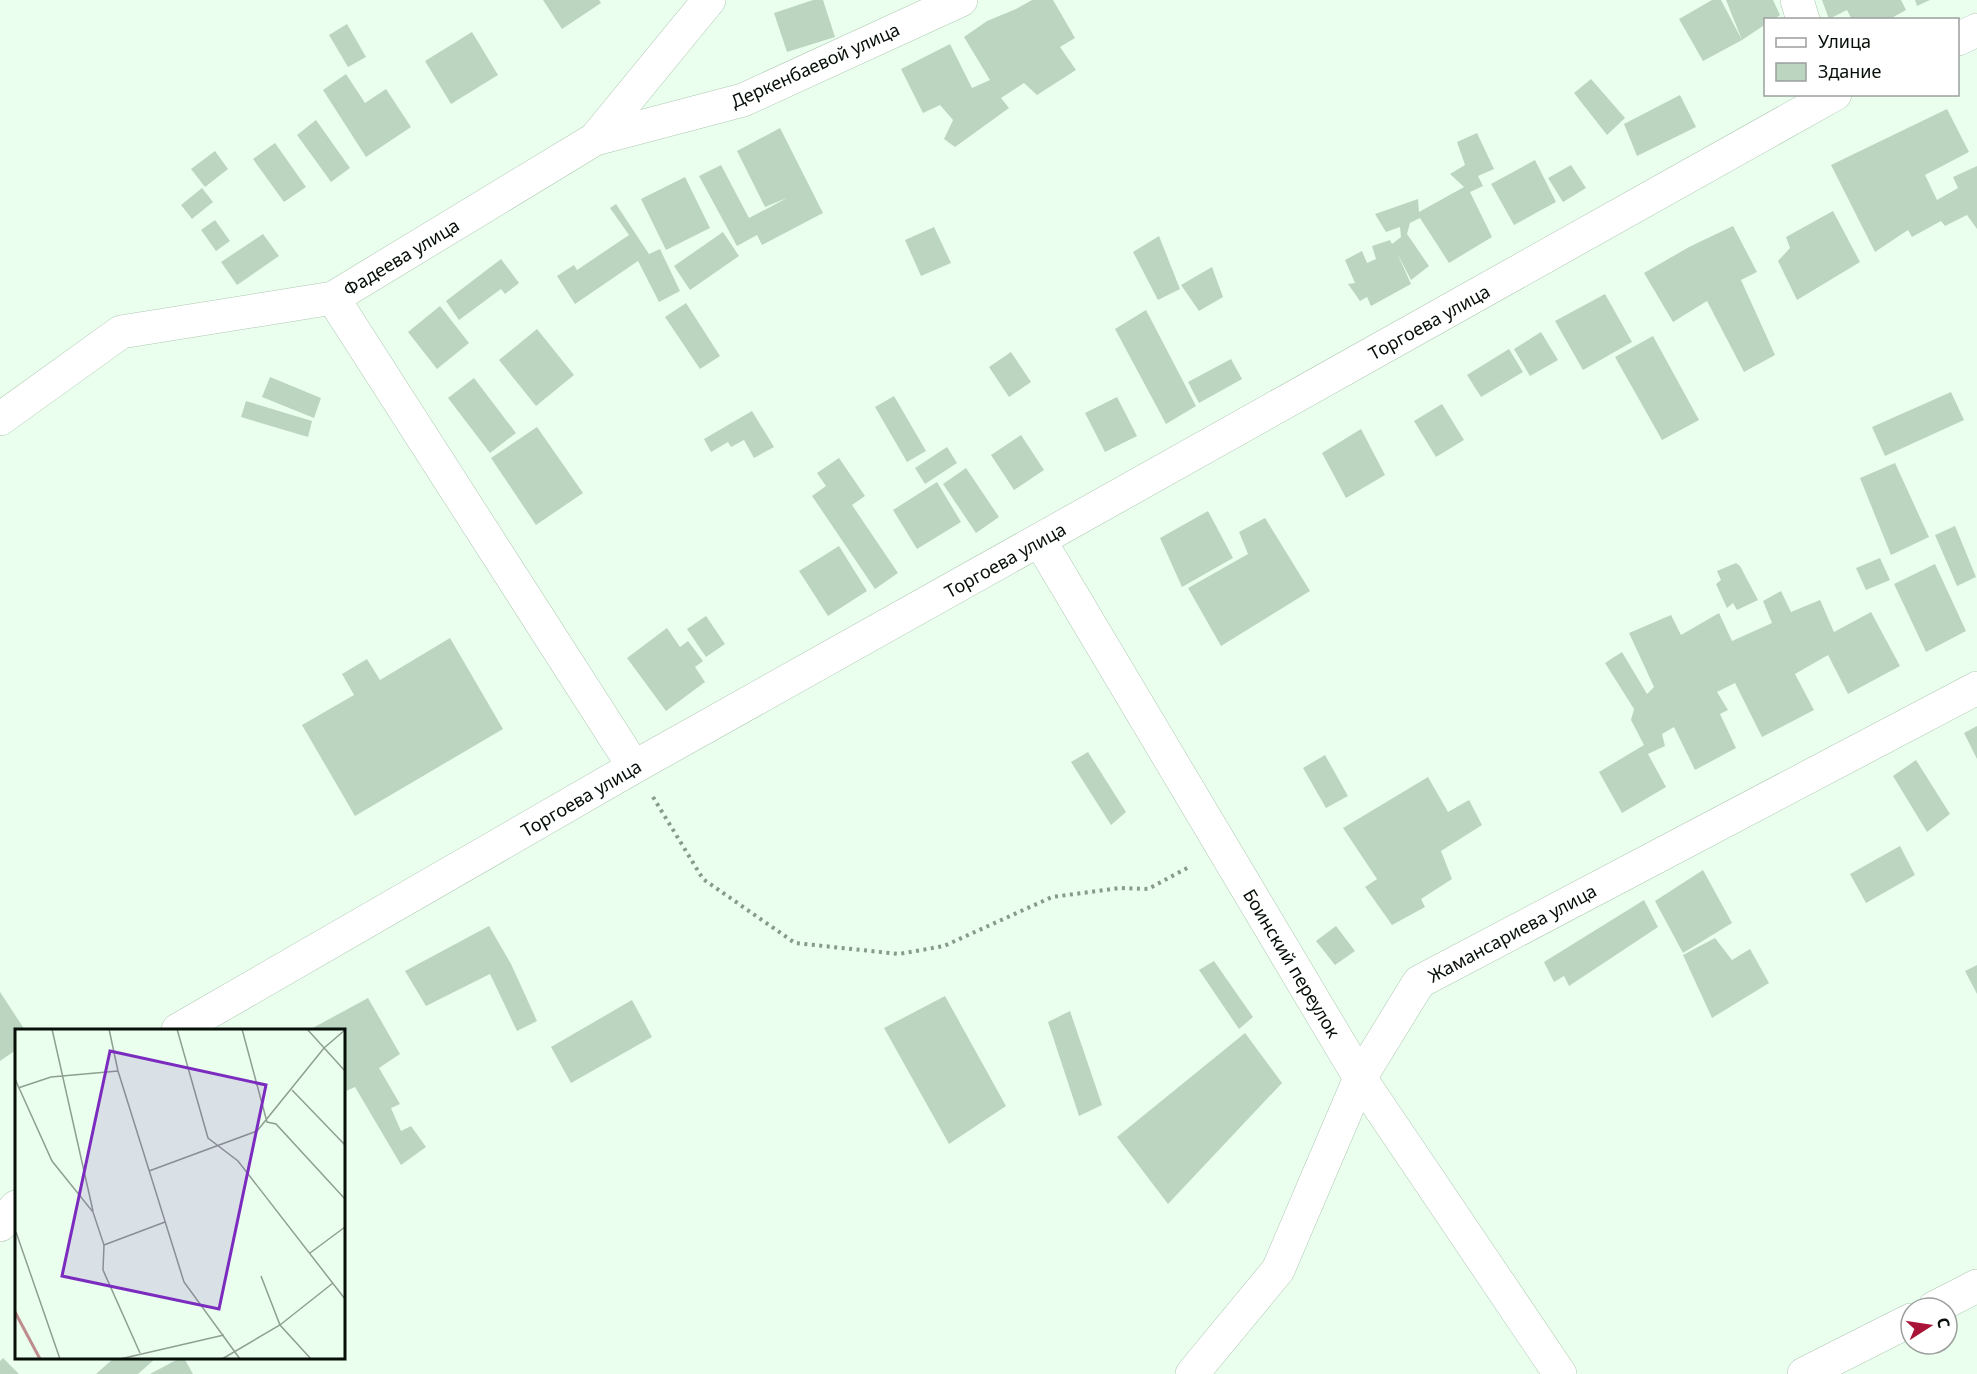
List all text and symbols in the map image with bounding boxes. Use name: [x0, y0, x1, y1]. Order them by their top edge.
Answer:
street label: Деркенбаевой улица: [727, 17, 903, 113]
legend: [1764, 18, 1959, 96]
text: Улица: [1818, 29, 1871, 53]
text: Здание: [1818, 59, 1882, 83]
street label: Фадеева улица: [339, 213, 463, 301]
street label: Торгоева улица: [1364, 279, 1494, 365]
street label: Торгоева улица: [940, 517, 1070, 603]
street label: Торгоева улица: [516, 754, 646, 842]
street label: Жамансариева улица: [1423, 878, 1601, 988]
street label: Боинский переулок: [1238, 884, 1346, 1042]
inset map: [15, 1029, 345, 1359]
north arrow: [1899, 1296, 1959, 1356]
text: С: [1932, 1316, 1956, 1330]

